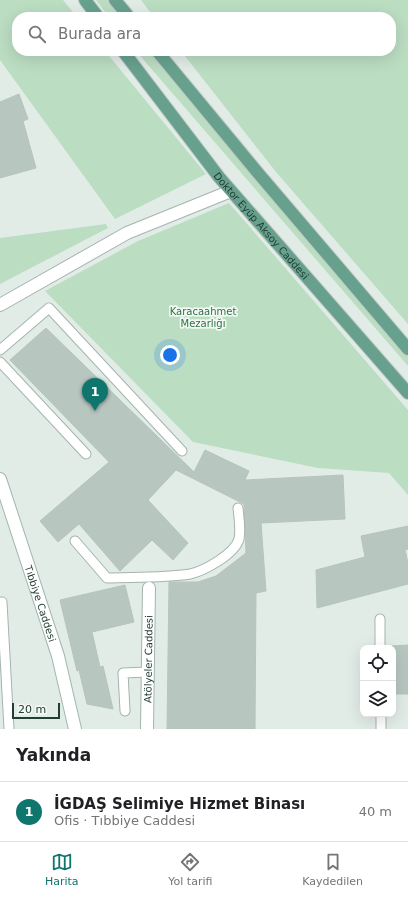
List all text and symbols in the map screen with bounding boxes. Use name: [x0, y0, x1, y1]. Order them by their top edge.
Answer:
search box: [12, 12, 396, 56]
icon: search: [26, 23, 48, 45]
text: Burada ara: [58, 25, 141, 43]
street label: Doktor Eyüp Aksoy Caddesi: [211, 170, 311, 282]
park label: Karacaahmet Mezarlığı: [170, 306, 236, 329]
your location: [160, 345, 180, 365]
pin: 1: [82, 378, 108, 411]
street label: Tıbbiye Caddesi: [22, 563, 58, 643]
street label: Atölyeler Caddesi: [142, 615, 155, 703]
map controls: [360, 645, 396, 717]
button: locate: [360, 645, 396, 681]
button: layers: [360, 681, 396, 717]
scale bar: [12, 701, 60, 720]
text: 20 m: [18, 703, 46, 716]
text: Yakında: [16, 745, 91, 765]
text: İGDAŞ Selimiye Hizmet Binası: [54, 795, 305, 813]
text: 1: [24, 804, 34, 819]
text: 40 m: [359, 804, 392, 819]
text: Ofis · Tıbbiye Caddesi: [54, 813, 195, 828]
tab: Harita: [45, 851, 79, 888]
tab: Yol tarifi: [168, 851, 212, 888]
tab: Kaydedilen: [302, 851, 363, 888]

